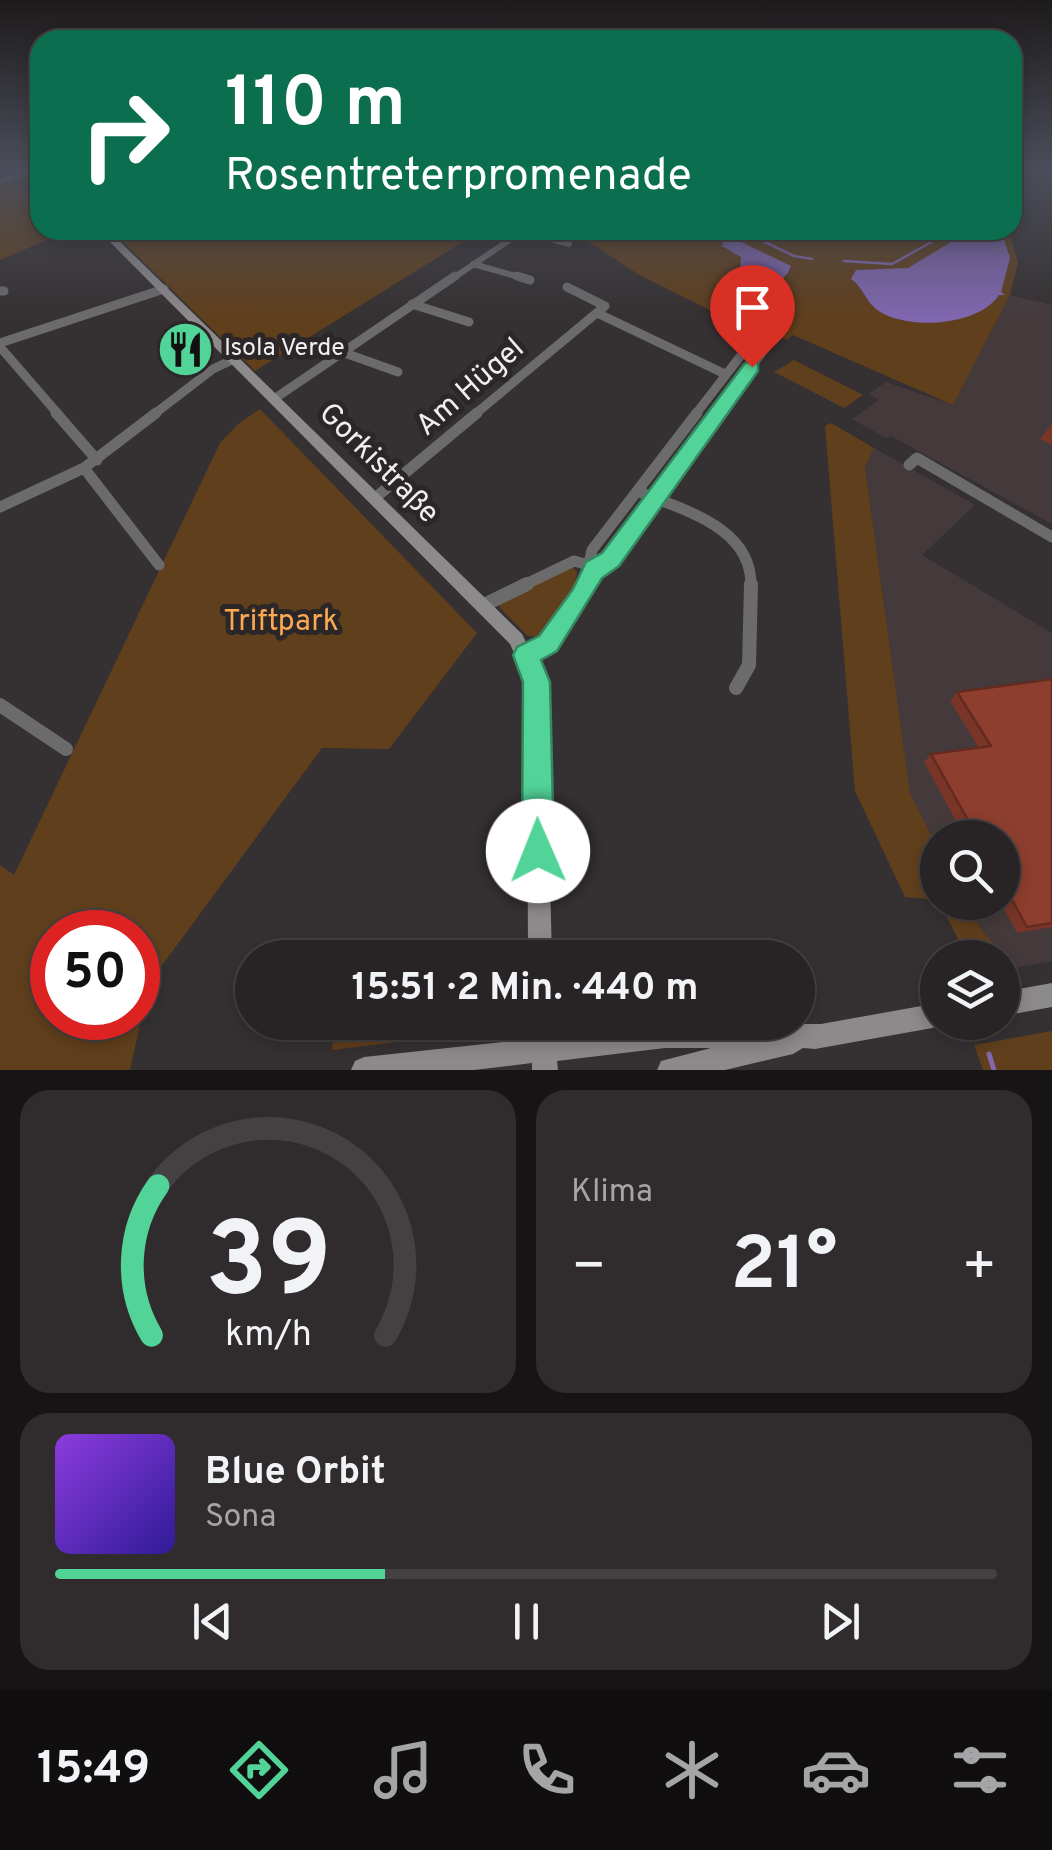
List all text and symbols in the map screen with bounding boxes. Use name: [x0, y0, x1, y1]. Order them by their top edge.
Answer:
text: 110 m: [225, 62, 406, 151]
icon: right: [60, 70, 190, 200]
text: Rosentreterpromenade: [225, 149, 692, 206]
pin: [710, 265, 795, 368]
icon: arrive: [725, 280, 780, 335]
restaurant icon: Isola Verde: [155, 319, 215, 379]
street label: Am Hügel: [409, 331, 533, 445]
place label: Isola Verde: [224, 333, 345, 365]
street label: Gorkistraße: [310, 396, 446, 532]
park label: Triftpark: [223, 604, 339, 641]
position arrow: [486, 799, 590, 903]
map controls: [920, 820, 1020, 1040]
button: search: [920, 820, 1020, 920]
speed limit sign: 50: [30, 910, 160, 1040]
button: layers: [920, 940, 1020, 1040]
text: 15:51 · 2 Min. · 440 m: [352, 965, 698, 1014]
text: Klima: [571, 1173, 653, 1213]
text: 39: [205, 1201, 331, 1333]
text: 21°: [730, 1221, 838, 1316]
text: −: [571, 1234, 606, 1304]
text: +: [962, 1234, 997, 1304]
text: km/h: [225, 1313, 311, 1359]
text: Blue Orbit: [205, 1449, 386, 1498]
text: Sona: [205, 1498, 276, 1538]
icon: previous: [185, 1594, 240, 1649]
icon: pause: [499, 1594, 554, 1649]
icon: next: [813, 1594, 868, 1649]
icon: directions: [224, 1735, 294, 1805]
icon: music: [368, 1735, 438, 1805]
icon: phone: [512, 1735, 582, 1805]
icon: climate: [657, 1735, 727, 1805]
icon: car: [801, 1735, 871, 1805]
icon: filters: [945, 1735, 1015, 1805]
text: 15:49: [37, 1742, 150, 1799]

